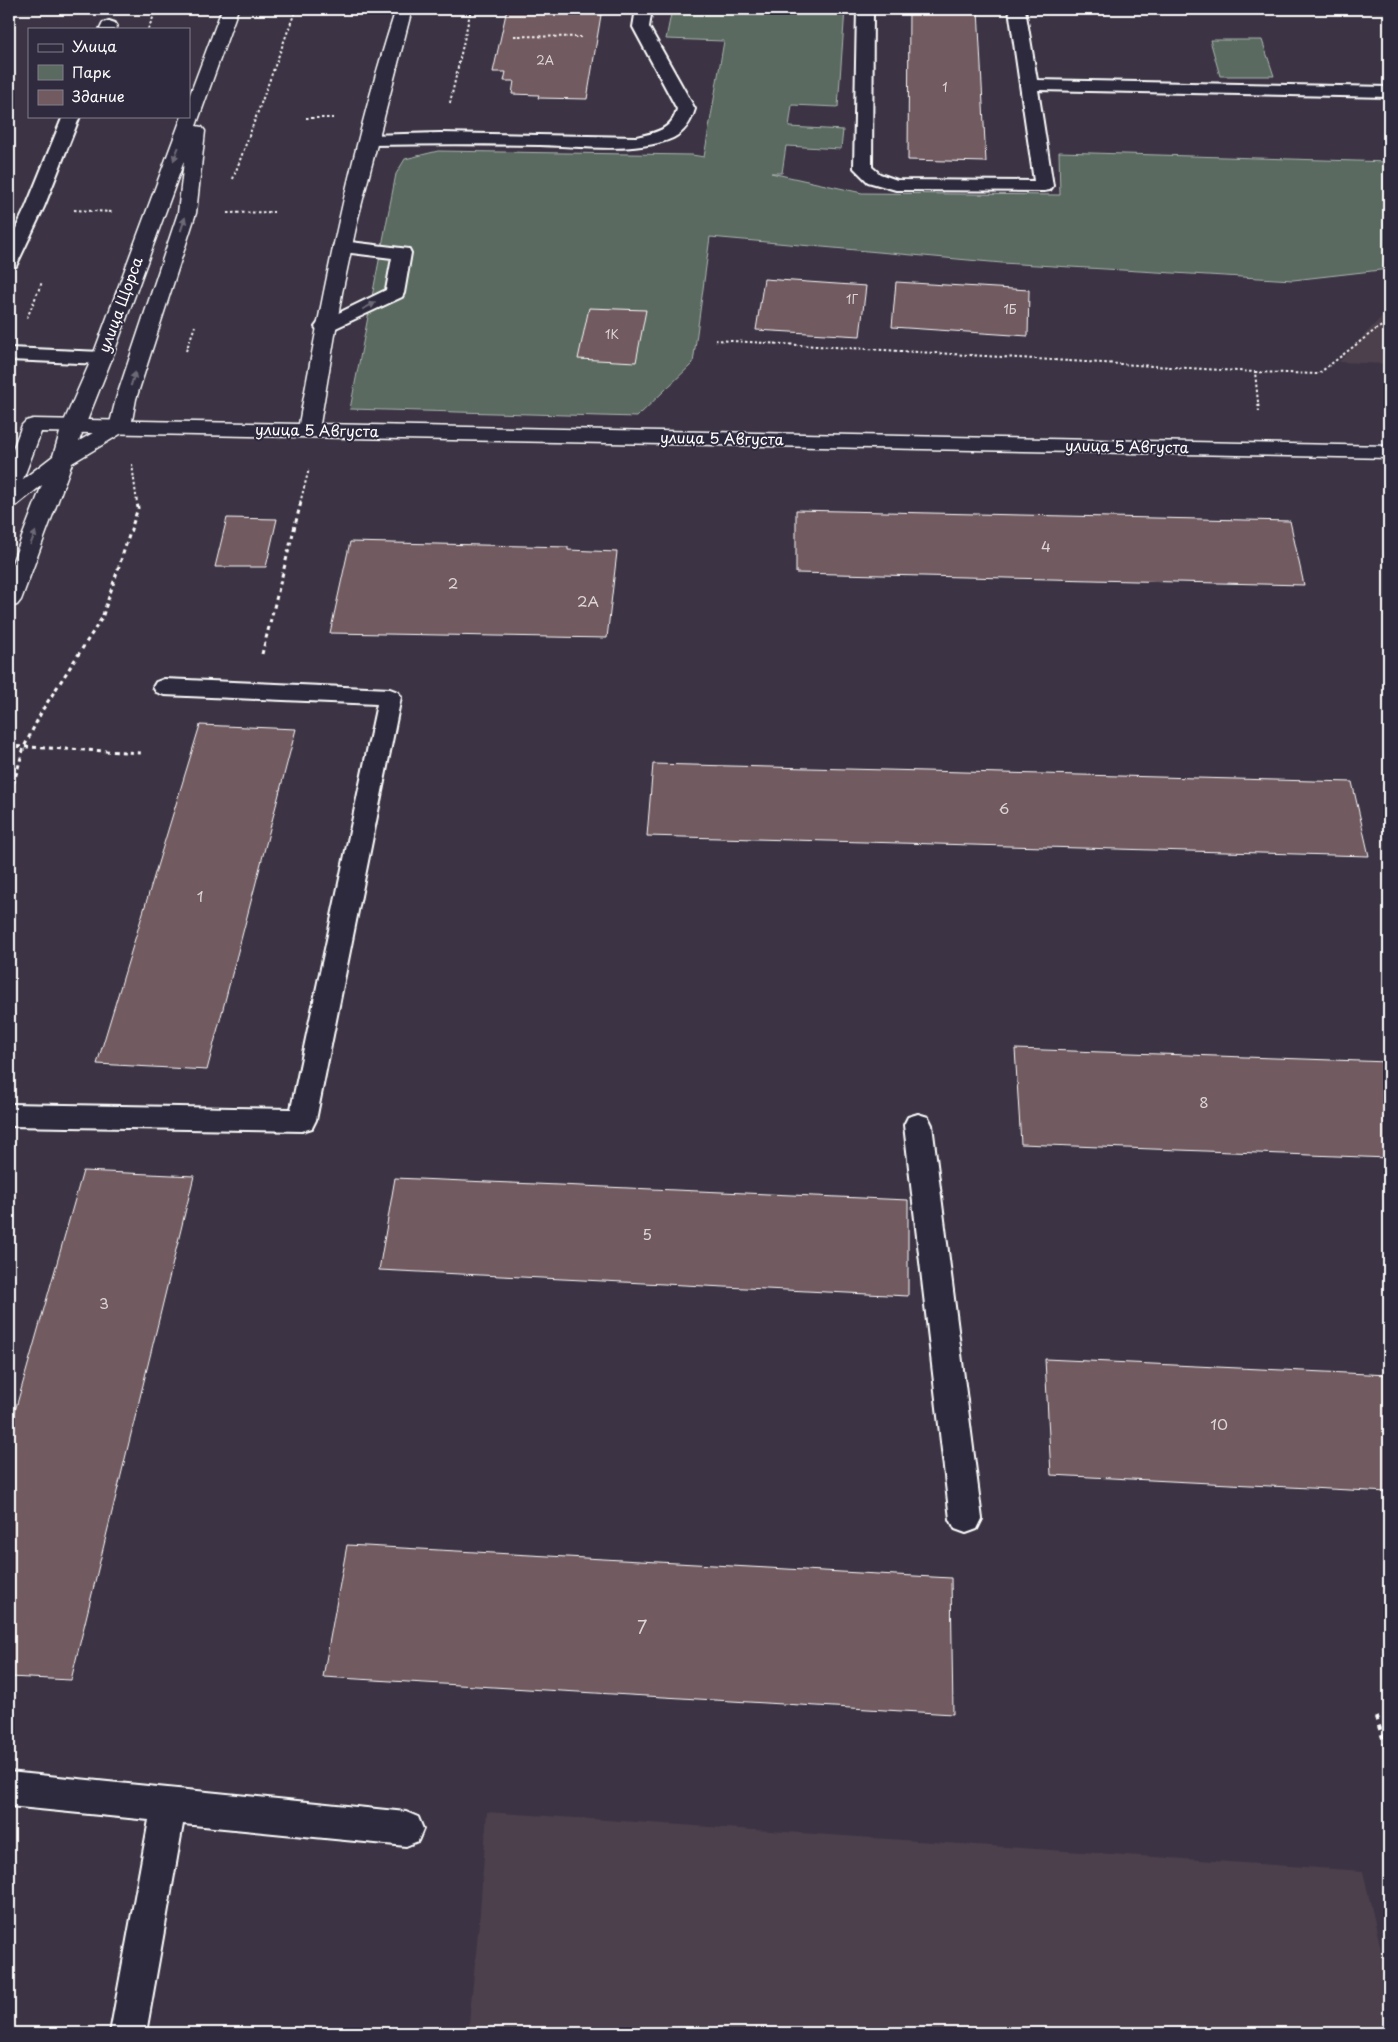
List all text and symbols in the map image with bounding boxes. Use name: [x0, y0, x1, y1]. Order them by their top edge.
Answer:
legend: [28, 28, 190, 118]
text: Улица: [72, 34, 117, 57]
house number: 2А: [536, 51, 554, 69]
text: Парк: [72, 60, 111, 83]
house number: 1: [942, 78, 948, 96]
text: Здание: [72, 84, 125, 107]
one-way arrow: [172, 147, 180, 162]
one-way arrow: [179, 216, 187, 231]
street label: улица Щорса: [92, 253, 148, 356]
house number: 1Г: [846, 290, 858, 308]
house number: 1Б: [1003, 300, 1017, 318]
one-way arrow: [362, 302, 376, 310]
house number: 1К: [605, 325, 619, 343]
one-way arrow: [130, 371, 137, 386]
street label: улица 5 Августа: [255, 417, 380, 442]
street label: улица 5 Августа: [660, 425, 785, 450]
street label: улица 5 Августа: [1065, 433, 1190, 458]
one-way arrow: [29, 531, 37, 545]
house number: 4: [1041, 534, 1051, 557]
house number: 2: [448, 571, 458, 594]
house number: 2А: [577, 589, 599, 612]
house number: 6: [999, 796, 1009, 819]
house number: 1: [197, 884, 203, 907]
house number: 8: [1199, 1090, 1209, 1113]
house number: 5: [642, 1222, 652, 1245]
house number: 3: [99, 1291, 109, 1314]
house number: 10: [1210, 1412, 1228, 1435]
house number: 7: [637, 1613, 647, 1640]

